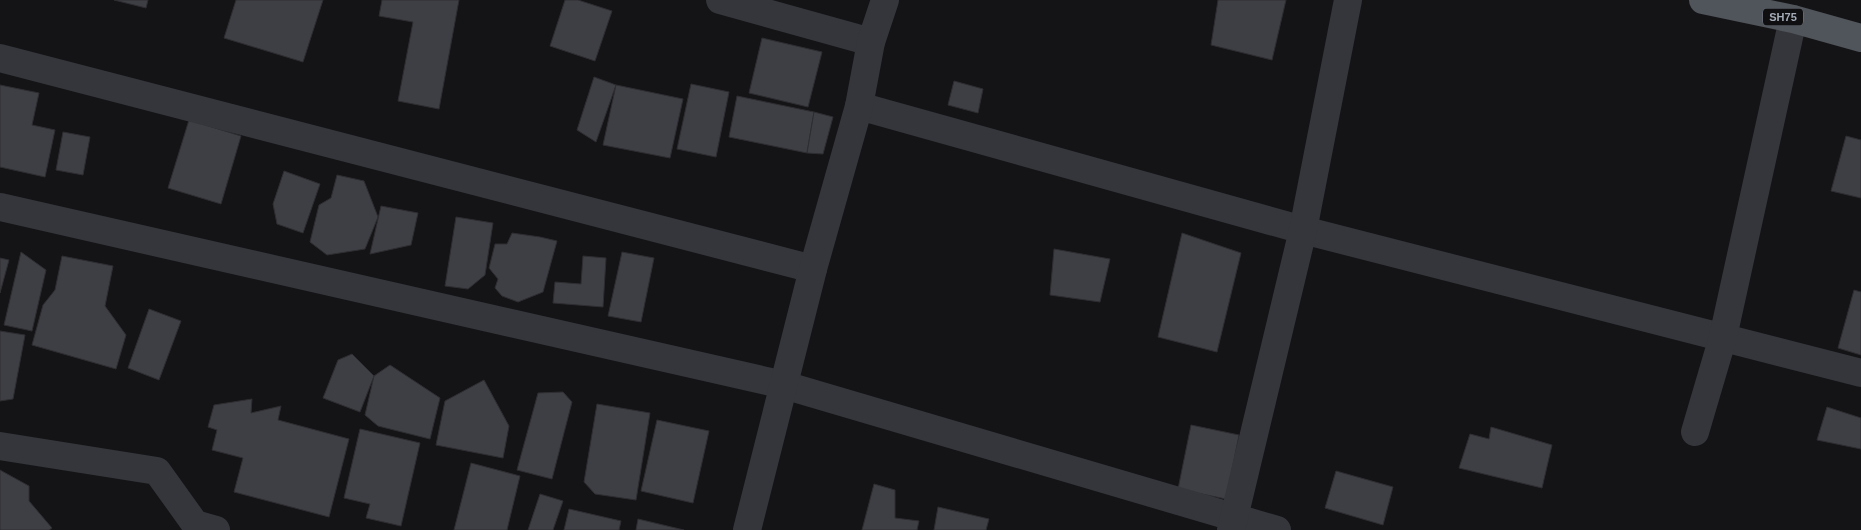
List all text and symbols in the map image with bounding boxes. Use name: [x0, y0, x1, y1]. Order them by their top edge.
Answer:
road number: SH75: [1763, 8, 1803, 26]

